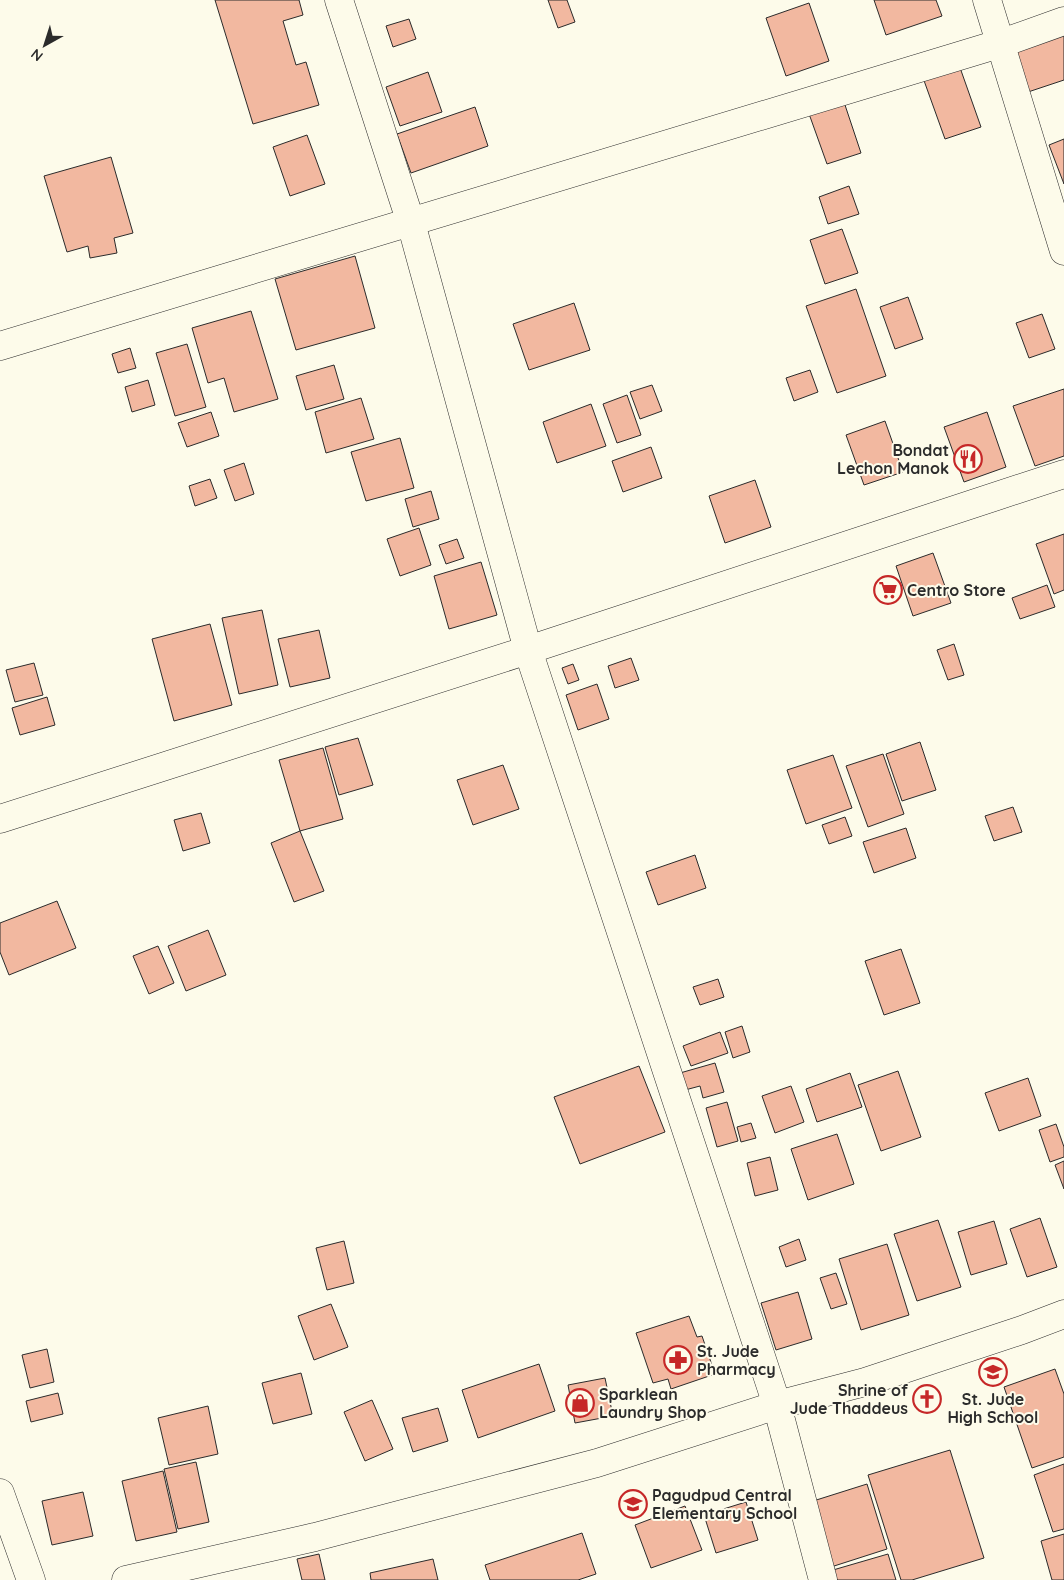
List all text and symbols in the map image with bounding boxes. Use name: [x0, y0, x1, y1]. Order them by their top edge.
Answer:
north arrow: [20, 20, 70, 70]
text: N: [27, 45, 46, 65]
place label: Bondat Lechon Manok: [837, 440, 949, 478]
restaurant icon: Bondat Lechon Manok: [953, 444, 983, 474]
supermarket icon: Centro Store: [873, 575, 903, 605]
place label: Centro Store: [907, 580, 1006, 600]
place label: St. Jude Pharmacy: [697, 1341, 776, 1379]
pharmacy icon: St. Jude Pharmacy: [663, 1345, 693, 1375]
school or university icon: St. Jude High School: [978, 1357, 1008, 1387]
place label: Shrine of Jude Thaddeus: [790, 1380, 908, 1418]
place label: Sparklean Laundry Shop: [599, 1384, 707, 1422]
church icon: Shrine of Jude Thaddeus: [912, 1384, 942, 1414]
shop icon: Sparklean Laundry Shop: [565, 1388, 595, 1418]
place label: St. Jude High School: [948, 1389, 1038, 1427]
place label: Pagudpud Central Elementary School: [652, 1485, 797, 1523]
school or university icon: Pagudpud Central Elementary School: [618, 1489, 648, 1519]

